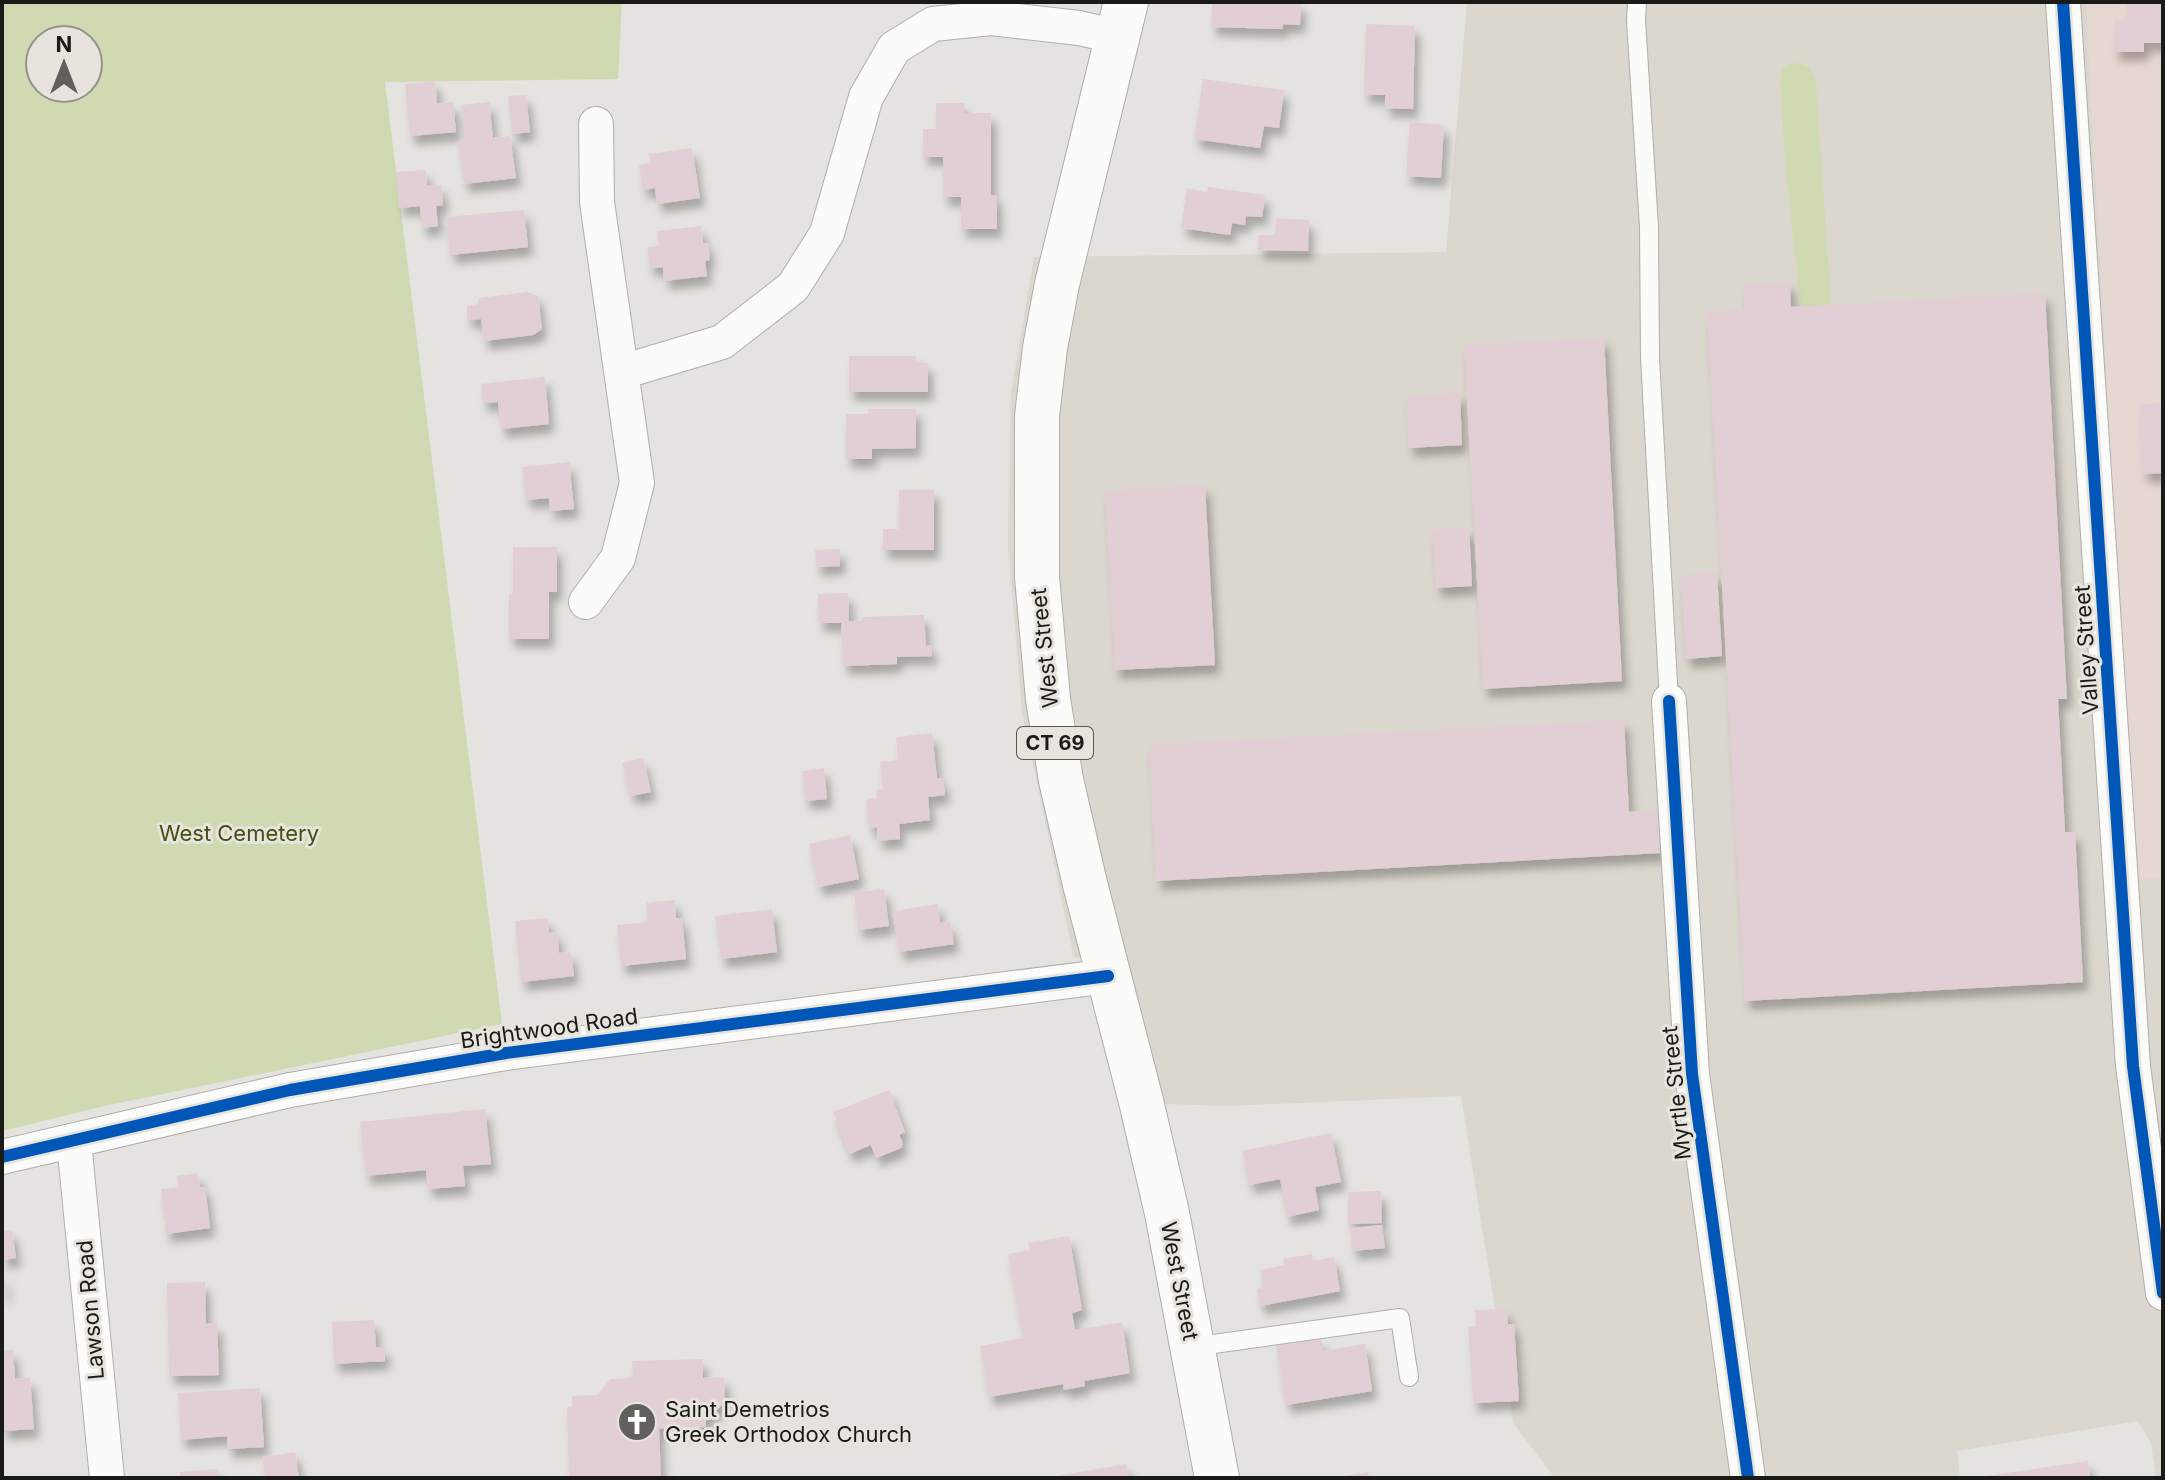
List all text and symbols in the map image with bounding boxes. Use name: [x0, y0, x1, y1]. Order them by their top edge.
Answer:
north arrow: [24, 24, 104, 104]
text: N: [56, 31, 72, 57]
street label: Valley Street: [2068, 584, 2104, 716]
street label: West Street: [1025, 587, 1063, 709]
road number: CT 69: [1017, 727, 1093, 759]
park label: West Cemetery: [159, 820, 319, 846]
street label: Brightwood Road: [459, 1003, 639, 1053]
street label: Myrtle Street: [1656, 1025, 1696, 1161]
street label: West Street: [1156, 1219, 1204, 1343]
street label: Lawson Road: [71, 1239, 109, 1381]
place label: Saint Demetrios Greek Orthodox Church: [665, 1396, 912, 1447]
church icon: Saint Demetrios Greek Orthodox Church: [616, 1401, 658, 1443]

